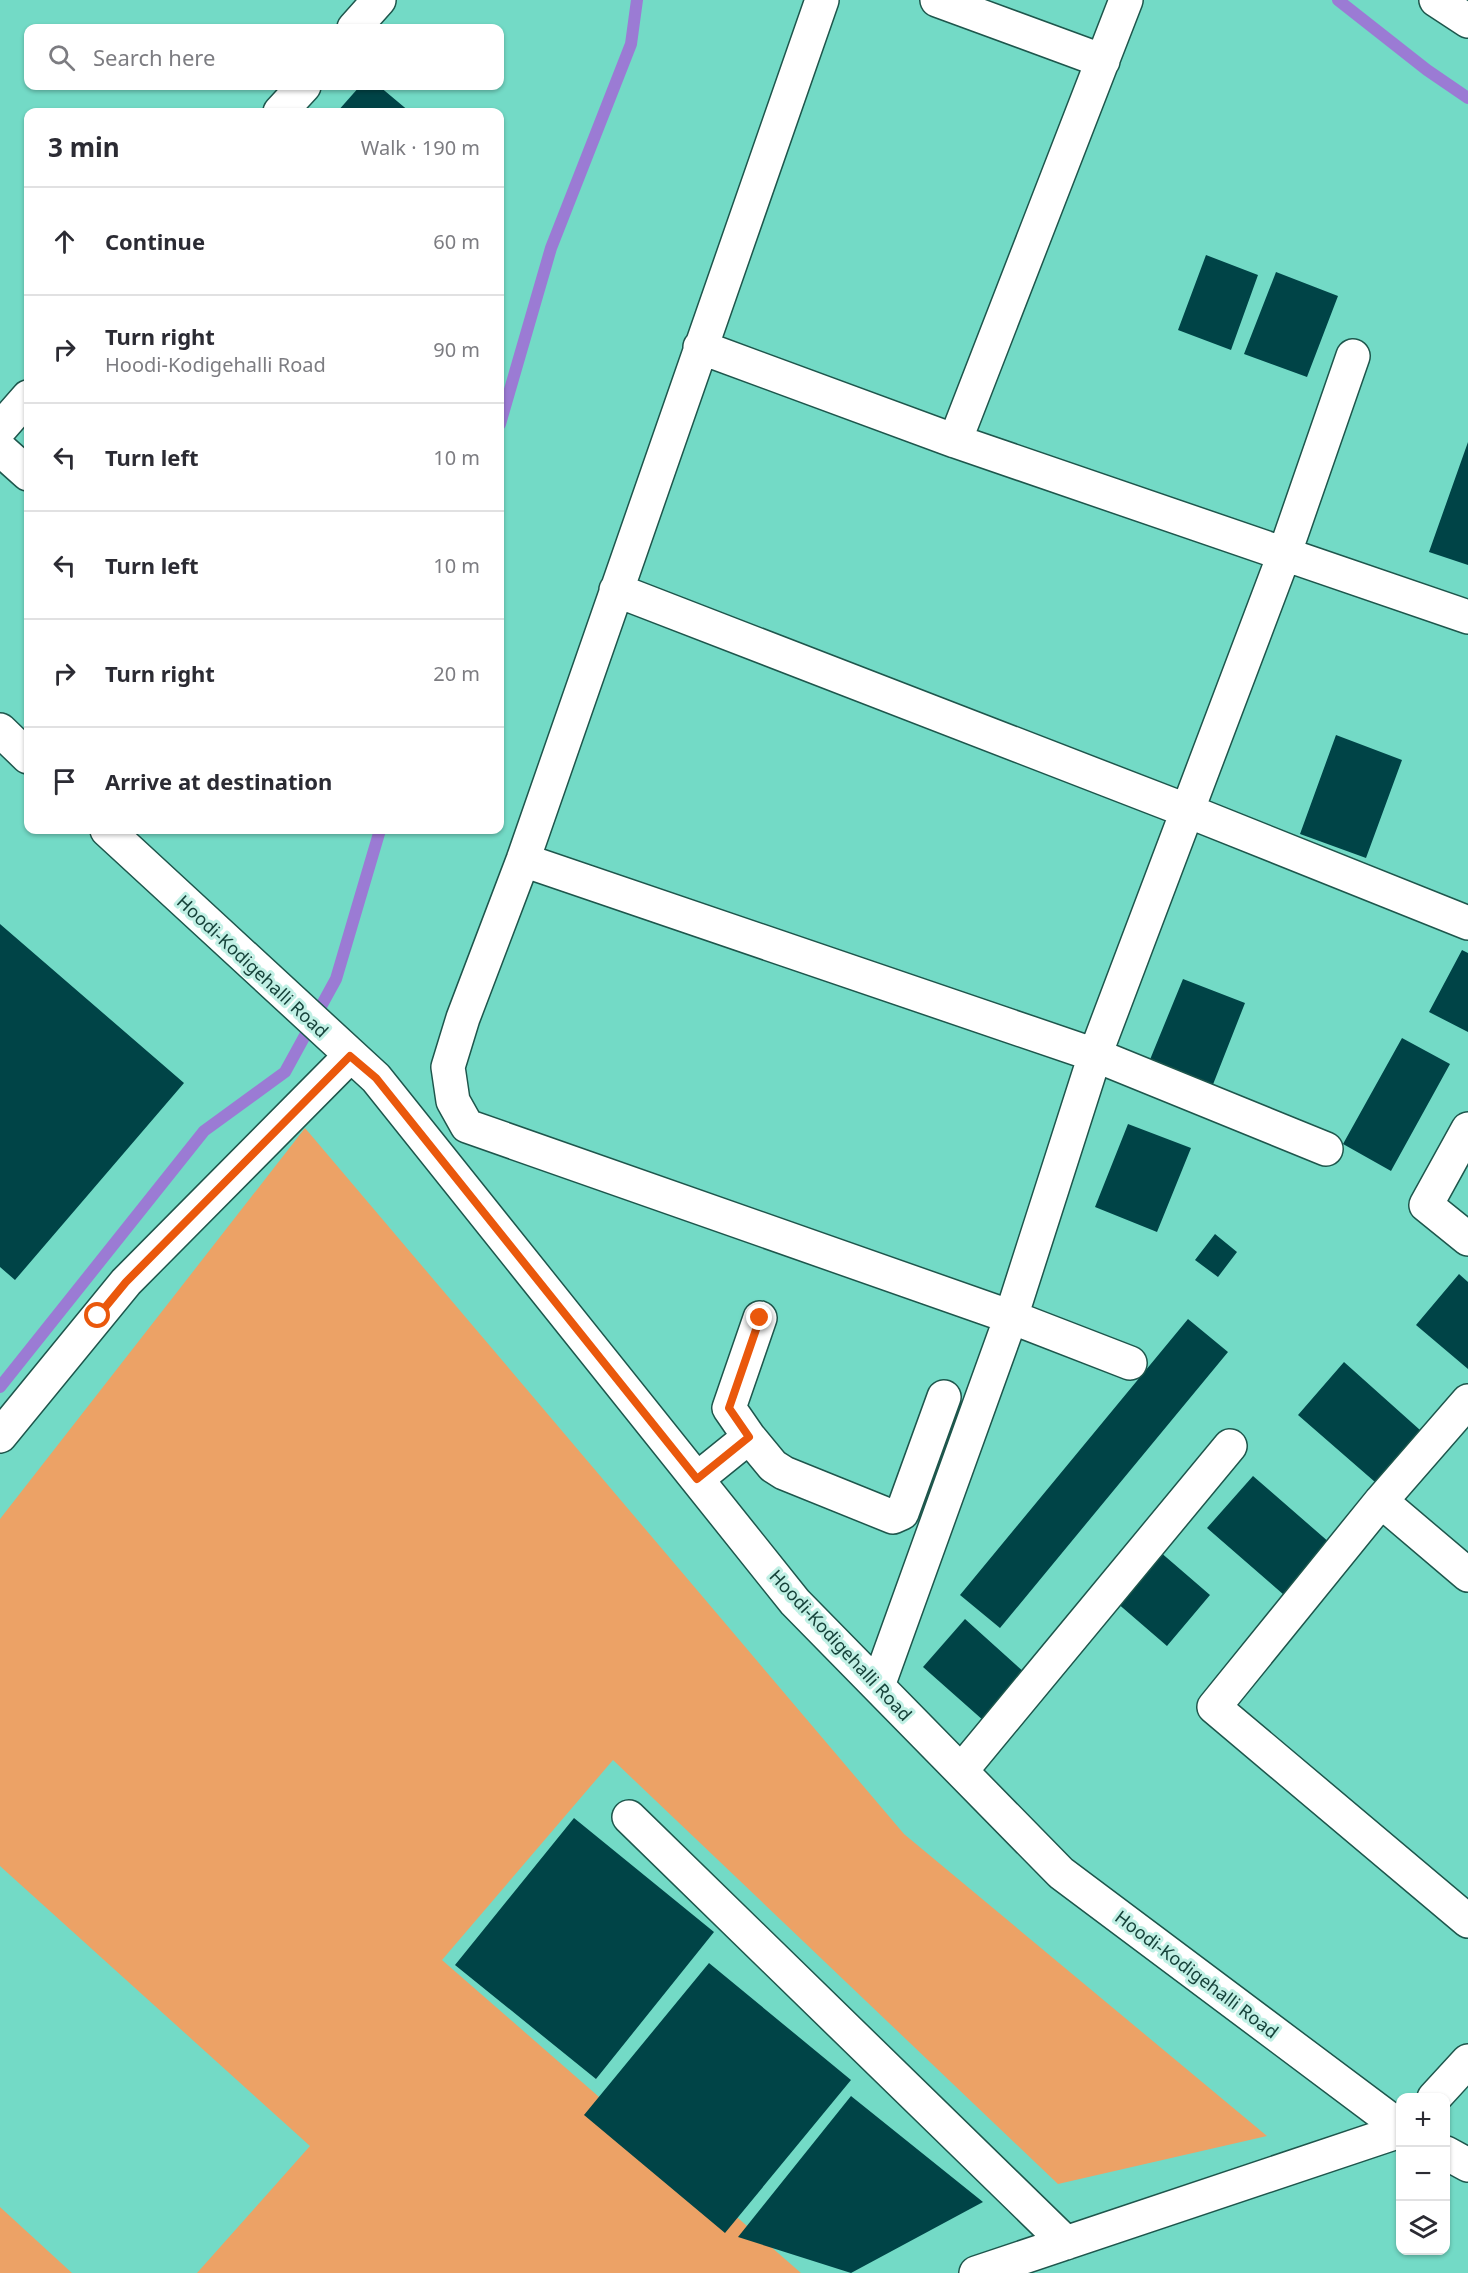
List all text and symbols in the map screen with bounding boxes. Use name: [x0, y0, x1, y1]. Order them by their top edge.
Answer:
search box: [24, 24, 504, 90]
icon: search: [45, 41, 78, 74]
text: Search here: [93, 42, 215, 72]
text: 3 min: [48, 129, 120, 165]
text: Walk · 190 m: [361, 134, 480, 161]
icon: ahead: [48, 225, 81, 258]
text: Continue: [105, 226, 205, 256]
text: 60 m: [433, 228, 480, 255]
text: Turn right: [105, 321, 215, 351]
icon: right: [48, 333, 81, 366]
text: 90 m: [433, 336, 480, 363]
text: Hoodi-Kodigehalli Road: [105, 351, 326, 378]
icon: left: [48, 441, 81, 474]
text: Turn left: [105, 442, 199, 472]
text: 10 m: [433, 444, 480, 471]
icon: left: [48, 549, 81, 582]
text: Turn left: [105, 550, 199, 580]
text: 10 m: [433, 552, 480, 579]
icon: right: [48, 657, 81, 690]
text: Turn right: [105, 658, 215, 688]
text: 20 m: [433, 660, 480, 687]
icon: arrive: [48, 765, 81, 798]
text: Arrive at destination: [105, 766, 332, 796]
street label: Hoodi-Kodigehalli Road: [172, 889, 334, 1043]
route start: [84, 1302, 110, 1328]
route end: [746, 1304, 772, 1330]
street label: Hoodi-Kodigehalli Road: [764, 1564, 918, 1726]
street label: Hoodi-Kodigehalli Road: [1110, 1905, 1284, 2043]
map controls: [1396, 2093, 1450, 2255]
button: +: [1396, 2093, 1450, 2147]
button: −: [1396, 2147, 1450, 2201]
button: layers: [1396, 2201, 1450, 2255]

